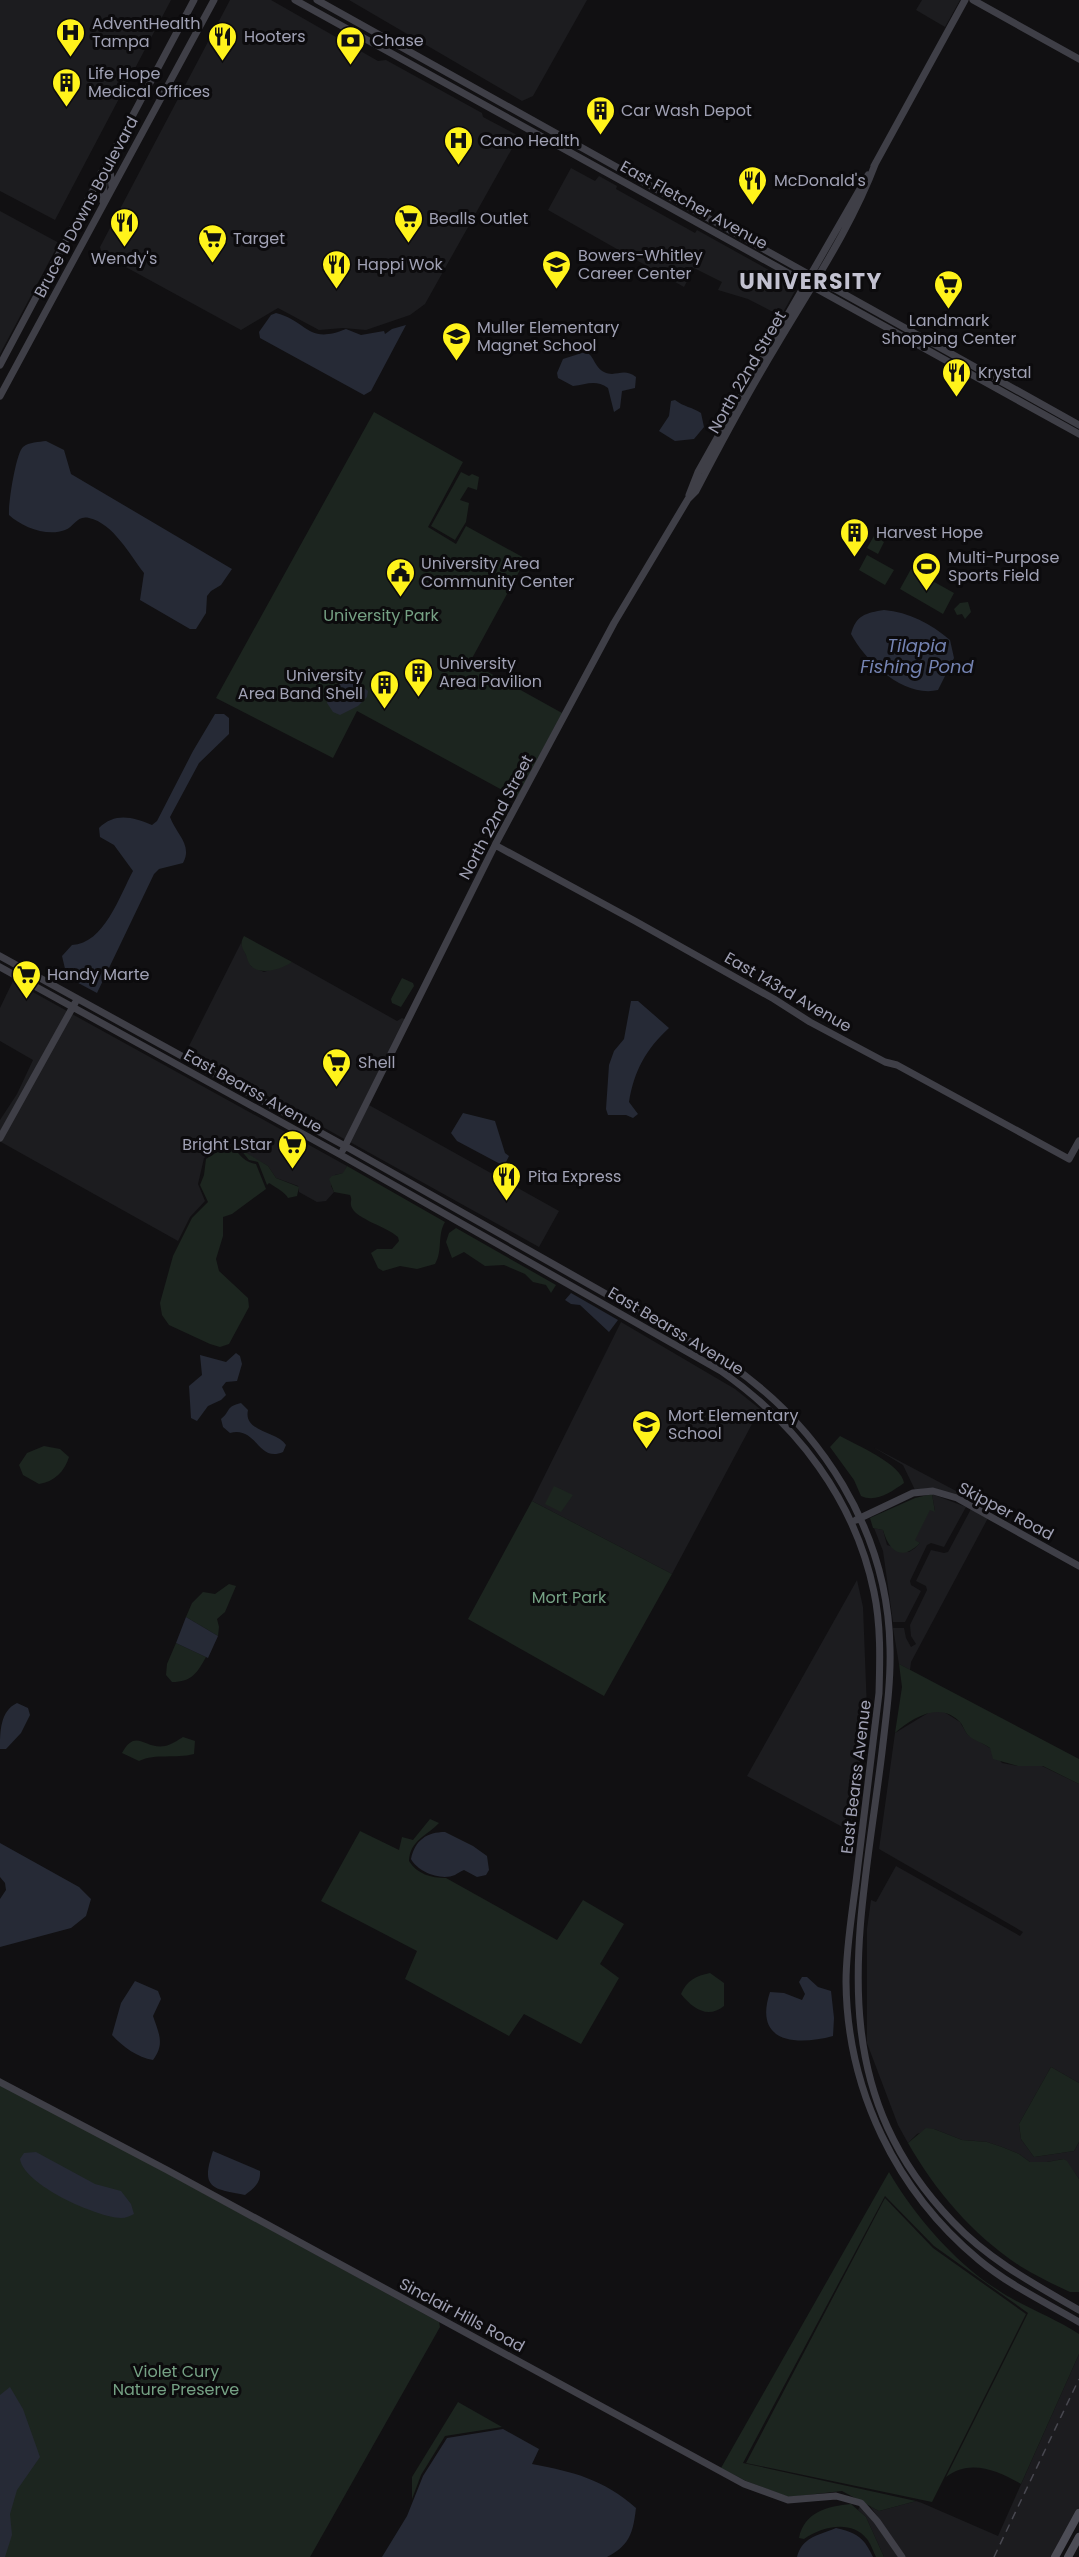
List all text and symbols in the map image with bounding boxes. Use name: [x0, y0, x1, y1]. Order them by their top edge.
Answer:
place label: AdventHealth Tampa: [92, 12, 200, 53]
hospital icon: AdventHealth Tampa: [55, 16, 87, 58]
restaurant icon: Hooters: [207, 20, 239, 62]
bank icon: Chase: [335, 24, 367, 66]
place label: Hooters: [244, 25, 306, 48]
place label: Chase: [372, 29, 424, 52]
place label: Life Hope Medical Offices: [88, 62, 210, 103]
building icon: Life Hope Medical Offices: [51, 66, 83, 108]
building icon: Car Wash Depot: [584, 94, 616, 136]
place label: Car Wash Depot: [621, 99, 752, 122]
street label: Bruce B Downs Boulevard: [28, 112, 144, 302]
hospital icon: Cano Health: [443, 124, 475, 166]
place label: Cano Health: [480, 129, 580, 152]
street label: East Fletcher Avenue: [616, 155, 772, 255]
restaurant icon: McDonald's: [737, 164, 769, 206]
place label: McDonald's: [774, 169, 866, 192]
supermarket icon: Bealls Outlet: [392, 202, 424, 244]
restaurant icon: Wendy's: [108, 206, 140, 248]
place label: Bealls Outlet: [429, 207, 529, 230]
supermarket icon: Target: [196, 222, 228, 264]
place label: Target: [233, 227, 285, 250]
place label: Bowers-Whitley Career Center: [578, 244, 703, 285]
place label: Wendy's: [91, 247, 157, 270]
restaurant icon: Happi Wok: [320, 248, 352, 290]
school or university icon: Bowers-Whitley Career Center: [541, 248, 573, 290]
place label: Happi Wok: [357, 253, 444, 276]
district label: UNIVERSITY: [739, 266, 883, 297]
supermarket icon: Landmark Shopping Center: [933, 268, 965, 310]
street label: North 22nd Street: [702, 306, 792, 438]
place label: Landmark Shopping Center: [882, 309, 1017, 350]
place label: Muller Elementary Magnet School: [477, 316, 619, 357]
school or university icon: Muller Elementary Magnet School: [440, 320, 472, 362]
restaurant icon: Krystal: [941, 356, 973, 398]
place label: Krystal: [978, 361, 1032, 384]
building icon: Harvest Hope: [839, 516, 871, 558]
place label: Harvest Hope: [876, 521, 983, 544]
place label: Multi-Purpose Sports Field: [948, 546, 1059, 587]
sports icon: Multi-Purpose Sports Field: [911, 550, 943, 592]
place label: University Area Community Center: [421, 552, 574, 593]
public building icon: University Area Community Center: [384, 556, 416, 598]
park label: University Park: [323, 604, 440, 627]
water label: Tilapia Fishing Pond: [860, 633, 975, 679]
place label: University Area Pavilion: [439, 652, 542, 693]
building icon: University Area Pavilion: [402, 656, 434, 698]
place label: University Area Band Shell: [238, 664, 363, 705]
building icon: University Area Band Shell: [368, 668, 400, 710]
street label: North 22nd Street: [453, 750, 539, 883]
street label: East 143rd Avenue: [720, 946, 856, 1038]
supermarket icon: Handy Marte: [10, 958, 42, 1000]
place label: Handy Marte: [47, 963, 150, 986]
street label: East Bearss Avenue: [180, 1043, 326, 1139]
supermarket icon: Shell: [321, 1046, 353, 1088]
place label: Shell: [358, 1051, 395, 1074]
supermarket icon: Bright LStar: [277, 1128, 309, 1170]
place label: Bright LStar: [182, 1133, 272, 1156]
restaurant icon: Pita Express: [491, 1160, 523, 1202]
place label: Pita Express: [528, 1165, 621, 1188]
street label: East Bearss Avenue: [604, 1281, 748, 1381]
place label: Mort Elementary School: [668, 1404, 798, 1445]
school or university icon: Mort Elementary School: [631, 1408, 663, 1450]
street label: Skipper Road: [954, 1476, 1058, 1546]
park label: Mort Park: [532, 1586, 607, 1609]
street label: East Bearss Avenue: [835, 1699, 877, 1855]
street label: Sinclair Hills Road: [395, 2272, 529, 2358]
park label: Violet Cury Nature Preserve: [113, 2360, 239, 2401]

